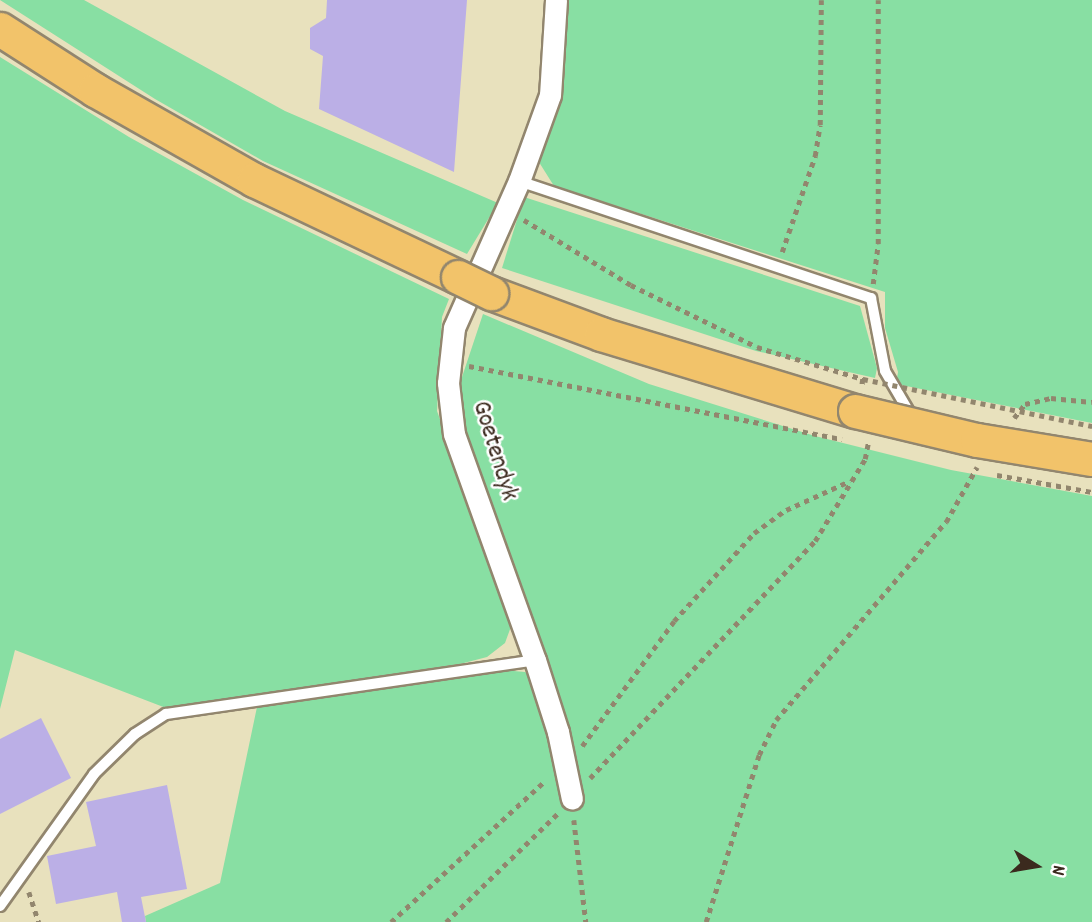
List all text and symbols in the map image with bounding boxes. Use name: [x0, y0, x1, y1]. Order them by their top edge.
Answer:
street label: Goetendyk: [464, 397, 524, 505]
north arrow: [1001, 831, 1071, 901]
text: N: [1043, 863, 1071, 877]

